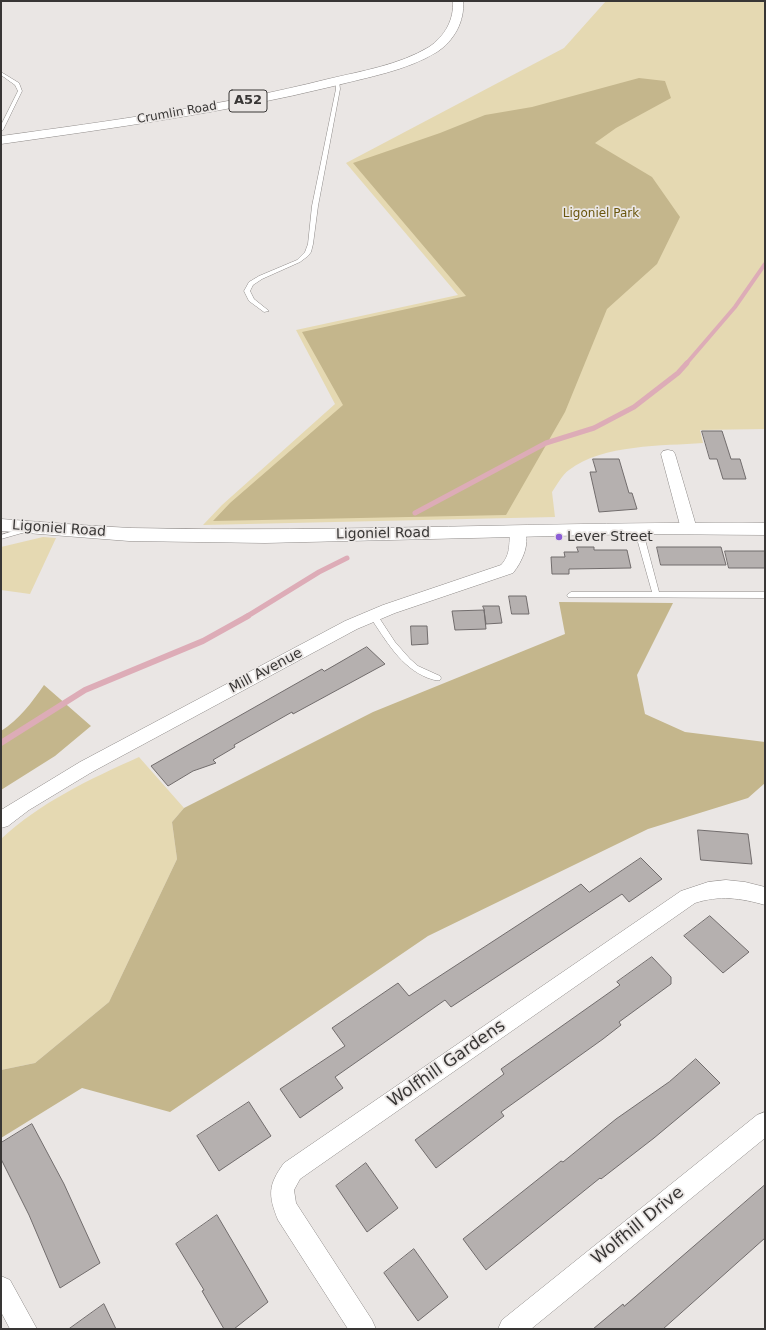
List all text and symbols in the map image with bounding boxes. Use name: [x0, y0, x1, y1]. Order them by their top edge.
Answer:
road number: A52: [229, 90, 267, 112]
street label: Crumlin Road: [136, 99, 218, 127]
park label: Ligoniel Park: [563, 207, 639, 221]
street label: Ligoniel Road: [12, 517, 106, 541]
street label: Ligoniel Road: [336, 525, 430, 543]
place label: Lever Street: [567, 529, 653, 545]
marker: Lever Street: [554, 532, 564, 542]
street label: Mill Avenue: [227, 645, 305, 697]
street label: Wolfhill Gardens: [384, 1016, 510, 1112]
street label: Wolfhill Drive: [588, 1183, 688, 1269]

